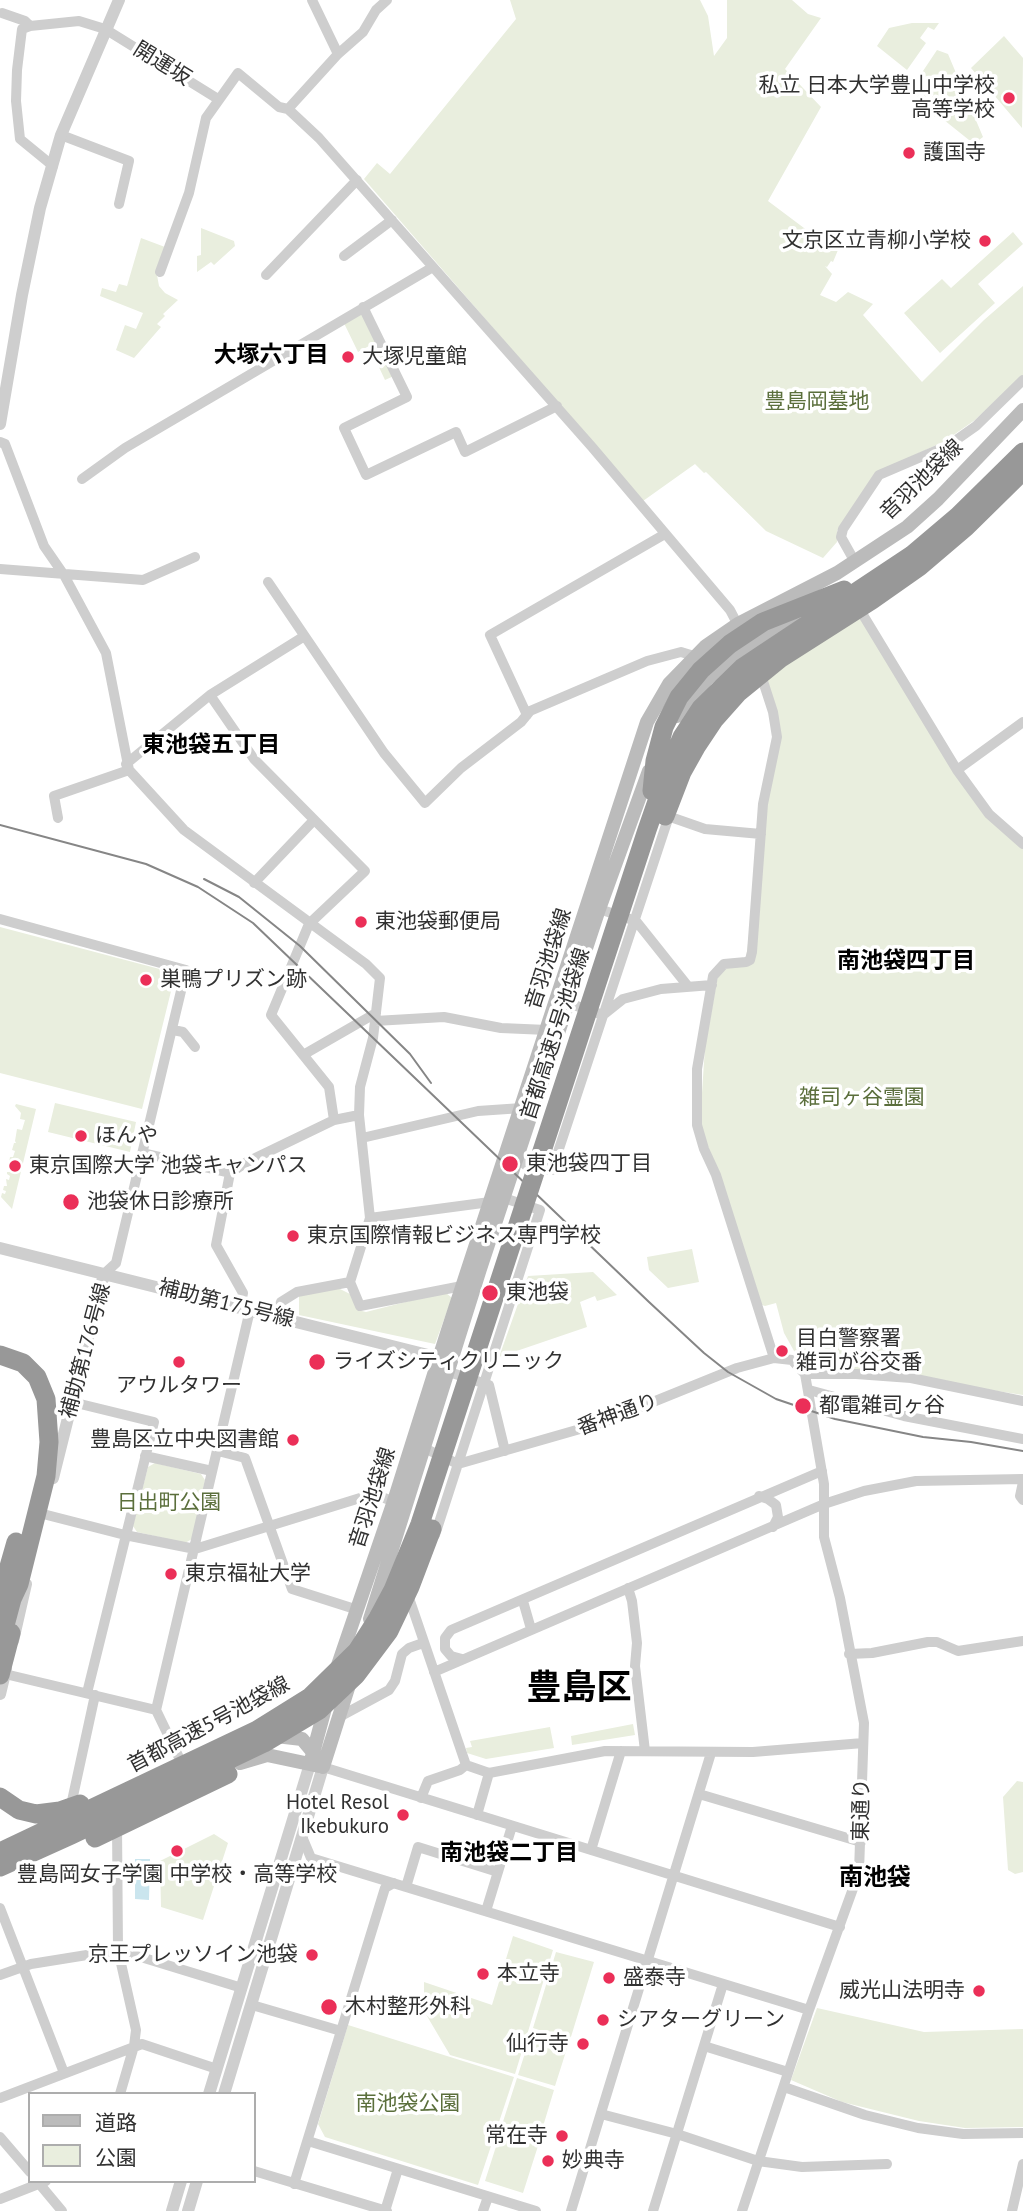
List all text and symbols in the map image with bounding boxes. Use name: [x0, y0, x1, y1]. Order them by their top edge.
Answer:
street label: 開運坂: [129, 37, 195, 91]
place label: 私立 日本大学豊山中学校 高等学校: [758, 73, 995, 123]
marker: 私立 日本大学豊山中学校 高等学校: [1001, 90, 1017, 106]
place label: 護国寺: [923, 140, 986, 166]
marker: 護国寺: [901, 145, 917, 161]
place label: 文京区立青柳小学校: [782, 228, 971, 254]
marker: 文京区立青柳小学校: [977, 233, 993, 249]
district label: 大塚六丁目: [214, 341, 328, 369]
place label: 大塚児童館: [362, 344, 467, 370]
marker: 大塚児童館: [340, 349, 356, 365]
park label: 豊島岡墓地: [765, 389, 869, 415]
street label: 音羽池袋線: [875, 434, 969, 526]
district label: 東池袋五丁目: [142, 731, 280, 759]
street label: 音羽池袋線: [521, 905, 577, 1013]
place label: 東池袋郵便局: [375, 909, 501, 935]
marker: 東池袋郵便局: [353, 914, 369, 930]
street label: 首都高速5号池袋線: [516, 945, 596, 1123]
district label: 南池袋四丁目: [837, 947, 975, 975]
place label: 巣鴨プリズン跡: [160, 967, 307, 993]
marker: 巣鴨プリズン跡: [138, 972, 154, 988]
park label: 雑司ヶ谷霊園: [799, 1085, 925, 1111]
place label: ほんや: [95, 1123, 158, 1149]
marker: ほんや: [73, 1128, 89, 1144]
place label: 東池袋四丁目: [526, 1151, 652, 1177]
place label: 東京国際大学 池袋キャンパス: [29, 1153, 308, 1179]
marker: 東池袋四丁目: [500, 1154, 520, 1174]
marker: 東京国際大学 池袋キャンパス: [7, 1158, 23, 1174]
place label: 池袋休日診療所: [87, 1189, 234, 1215]
marker: 池袋休日診療所: [61, 1192, 81, 1212]
place label: 東京国際情報ビジネス専門学校: [307, 1223, 601, 1249]
marker: 東京国際情報ビジネス専門学校: [285, 1228, 301, 1244]
street label: 補助第175号線: [155, 1275, 297, 1333]
street label: 補助第176号線: [56, 1280, 116, 1422]
place label: 東池袋: [506, 1280, 569, 1306]
marker: 東池袋: [480, 1283, 500, 1303]
place label: 目白警察署 雑司が谷交番: [796, 1326, 922, 1376]
marker: 目白警察署 雑司が谷交番: [774, 1343, 790, 1359]
place label: ライズシティクリニック: [333, 1349, 564, 1375]
marker: ライズシティクリニック: [307, 1352, 327, 1372]
marker: アウルタワー: [171, 1354, 187, 1370]
place label: アウルタワー: [116, 1373, 242, 1399]
street label: 番神通り: [574, 1389, 662, 1441]
place label: 都電雑司ヶ谷: [819, 1393, 945, 1419]
marker: 都電雑司ヶ谷: [793, 1396, 813, 1416]
place label: 豊島区立中央図書館: [90, 1427, 279, 1453]
marker: 豊島区立中央図書館: [285, 1432, 301, 1448]
street label: 音羽池袋線: [345, 1444, 401, 1552]
park label: 日出町公園: [117, 1490, 221, 1516]
place label: 東京福祉大学: [185, 1561, 311, 1587]
marker: 東京福祉大学: [163, 1566, 179, 1582]
district label: 豊島区: [527, 1668, 631, 1710]
street label: 首都高速5号池袋線: [124, 1672, 294, 1778]
street label: 東通り: [849, 1778, 875, 1842]
place label: Hotel Resol Ikebukuro: [286, 1790, 389, 1840]
marker: Hotel Resol Ikebukuro: [395, 1807, 411, 1823]
district label: 南池袋二丁目: [440, 1839, 578, 1867]
marker: 豊島岡女子学園 中学校・高等学校: [169, 1843, 185, 1859]
place label: 豊島岡女子学園 中学校・高等学校: [17, 1862, 337, 1888]
district label: 南池袋: [839, 1864, 911, 1892]
place label: 京王プレッソイン池袋: [88, 1942, 298, 1968]
marker: 京王プレッソイン池袋: [304, 1947, 320, 1963]
place label: 本立寺: [497, 1961, 560, 1987]
place label: 盛泰寺: [623, 1965, 686, 1991]
marker: 本立寺: [475, 1966, 491, 1982]
marker: 盛泰寺: [601, 1970, 617, 1986]
place label: 威光山法明寺: [839, 1978, 965, 2004]
marker: 威光山法明寺: [971, 1983, 987, 1999]
place label: 木村整形外科: [345, 1994, 471, 2020]
marker: 木村整形外科: [319, 1997, 339, 2017]
place label: シアターグリーン: [617, 2007, 785, 2033]
marker: シアターグリーン: [595, 2012, 611, 2028]
place label: 仙行寺: [506, 2031, 569, 2057]
marker: 仙行寺: [575, 2036, 591, 2052]
park label: 南池袋公園: [356, 2091, 460, 2117]
legend: [28, 2092, 256, 2183]
text: 道路: [95, 2109, 137, 2136]
place label: 常在寺: [485, 2123, 548, 2149]
marker: 常在寺: [554, 2128, 570, 2144]
text: 公園: [95, 2144, 137, 2171]
place label: 妙典寺: [562, 2148, 625, 2174]
marker: 妙典寺: [540, 2153, 556, 2169]

